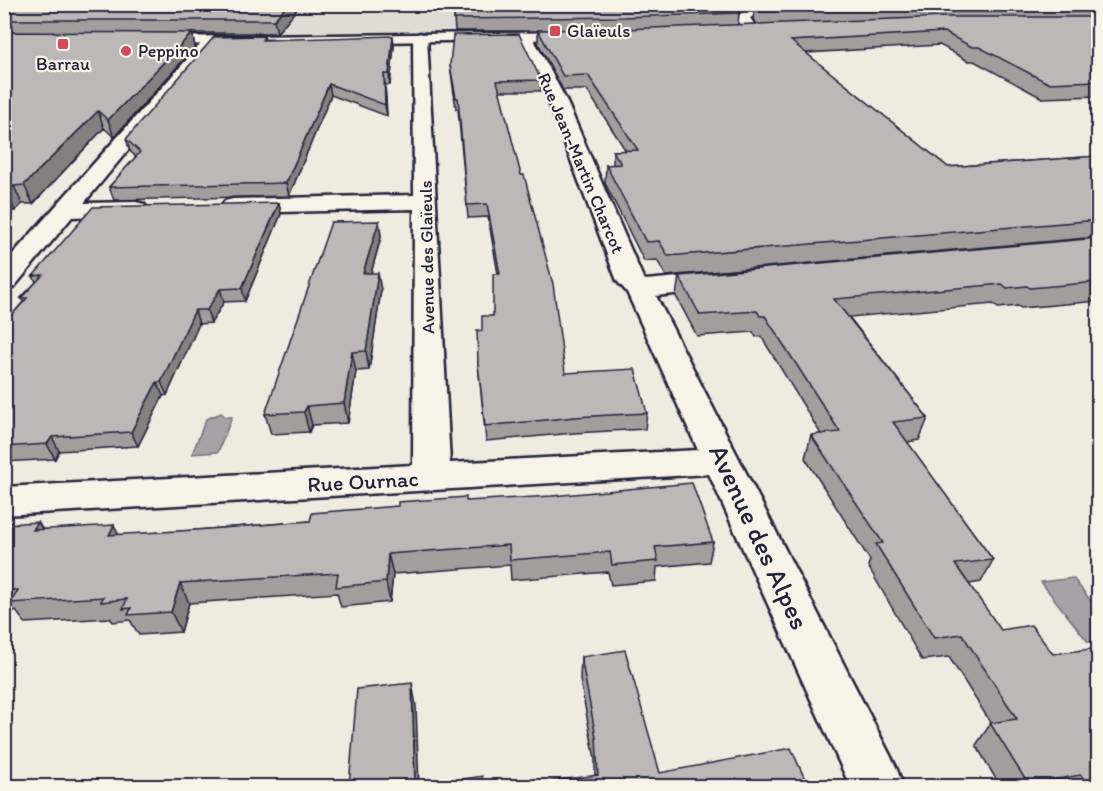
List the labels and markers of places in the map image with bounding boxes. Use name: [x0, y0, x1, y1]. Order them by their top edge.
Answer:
place label: Glaïeuls: [567, 20, 630, 42]
marker: Glaïeuls: [548, 24, 562, 38]
marker: Barrau: [56, 37, 70, 51]
place label: Peppino: [138, 40, 199, 62]
marker: Peppino: [119, 44, 133, 58]
place label: Barrau: [36, 53, 90, 75]

